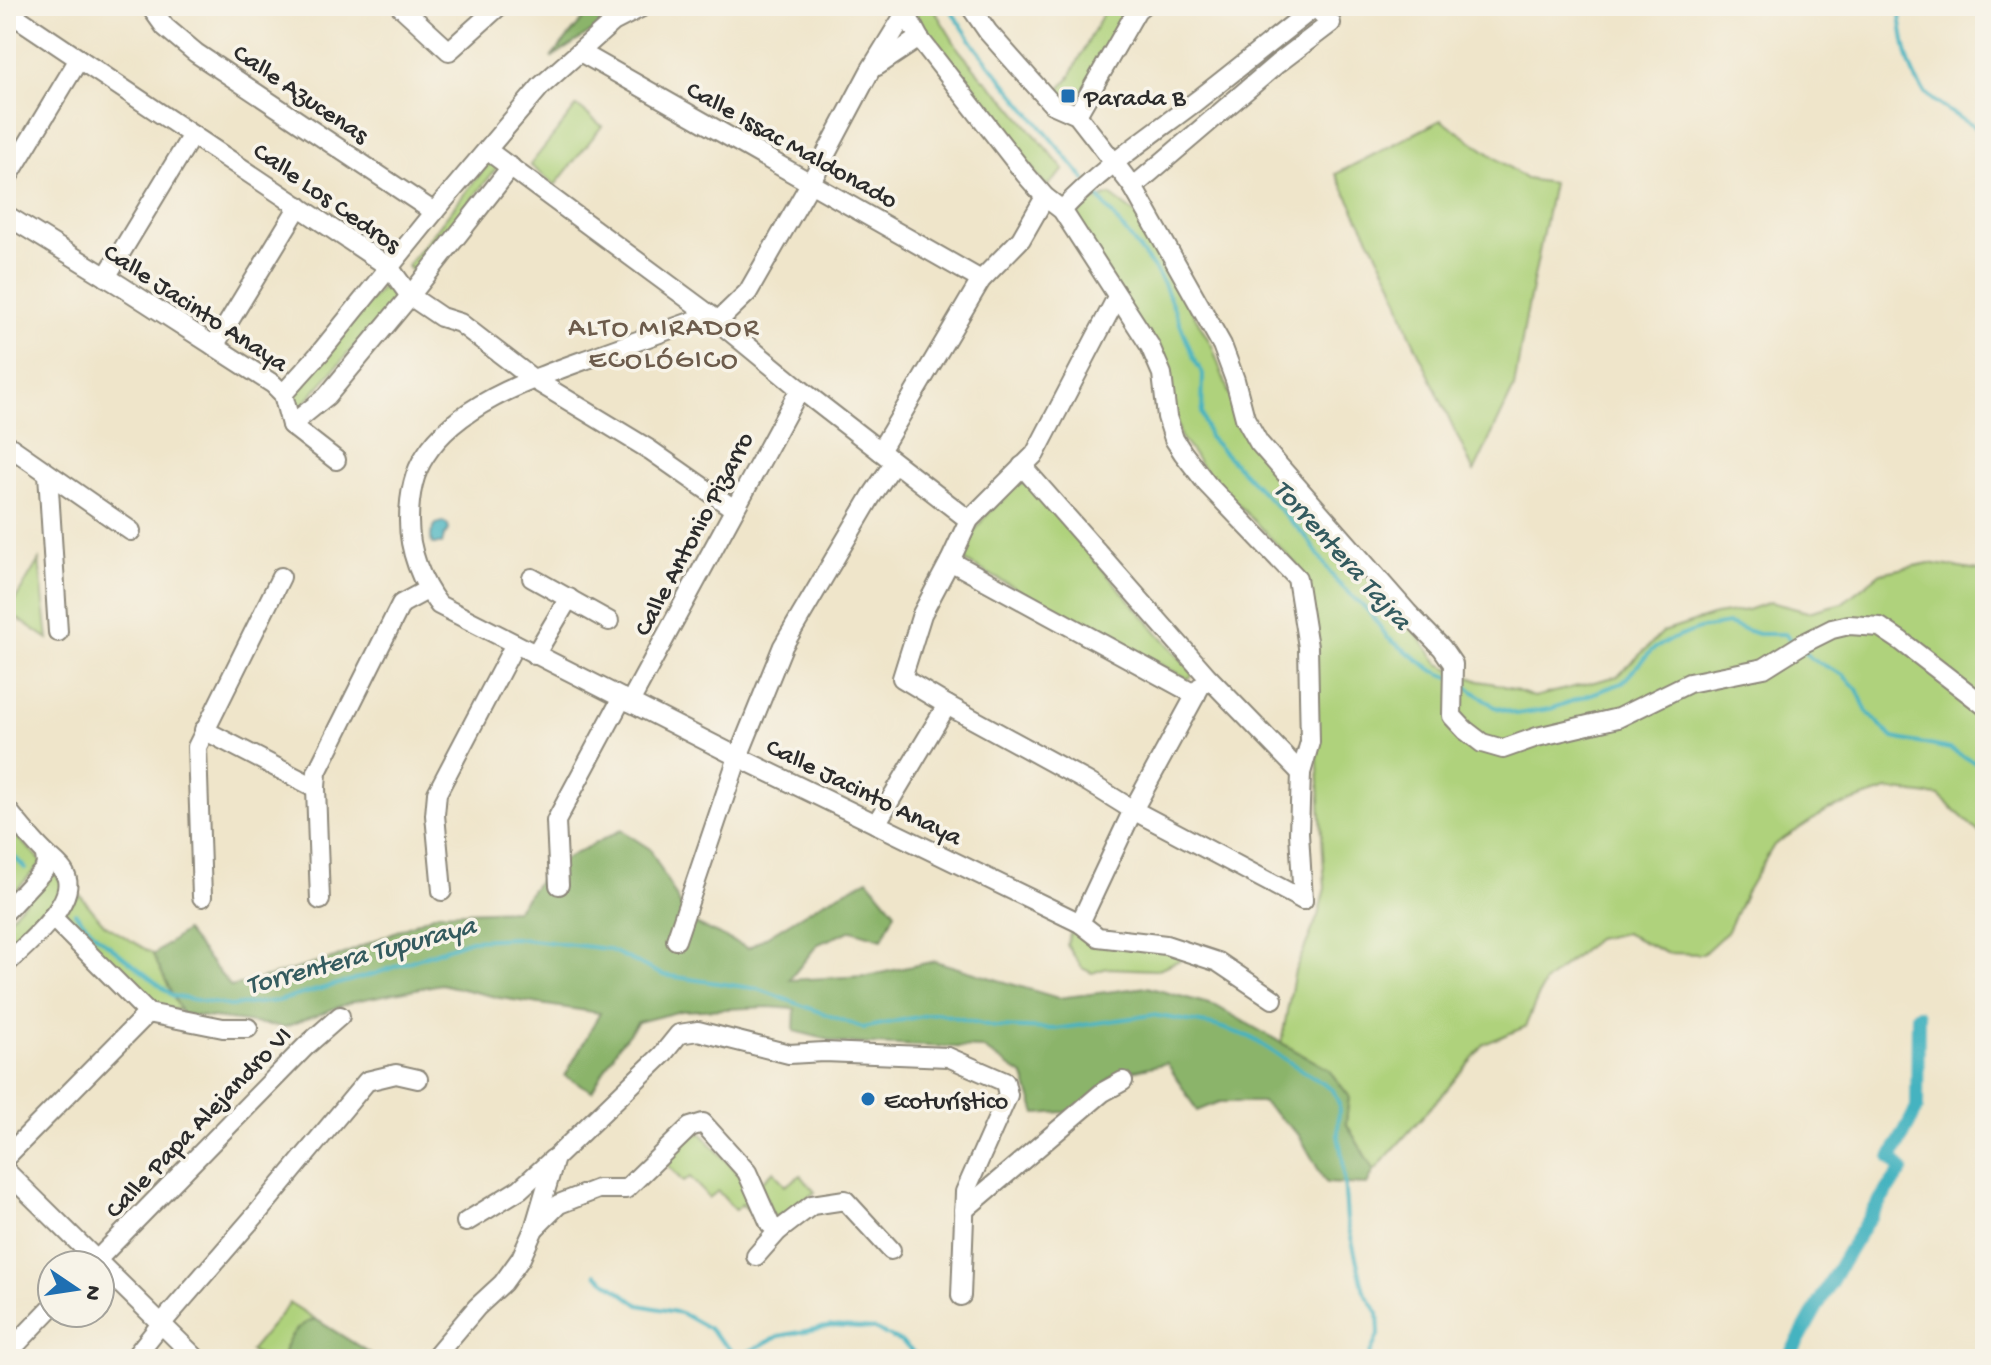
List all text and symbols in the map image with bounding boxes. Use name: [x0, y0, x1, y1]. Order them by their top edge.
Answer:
street label: Calle Azucenas: [226, 39, 374, 153]
street label: Calle Issac Maldonado: [680, 76, 902, 218]
place label: Parada B: [1083, 85, 1186, 116]
marker: Parada B: [1059, 87, 1077, 105]
street label: Calle Los Cedros: [246, 137, 406, 263]
street label: Calle Jacinto Anaya: [96, 238, 294, 382]
district label: ALTO MIRADOR ECOLÓGICO: [568, 313, 760, 378]
street label: Calle Antonio Pizarro: [629, 428, 763, 643]
water label: Torrentera Tajra: [1265, 474, 1418, 639]
street label: Calle Jacinto Anaya: [760, 733, 967, 856]
water label: Torrentera Tupuraya: [243, 910, 481, 1004]
street label: Calle Papa Alejandro VI: [100, 1022, 300, 1227]
place label: Ecoturístico: [884, 1088, 1008, 1119]
marker: Ecoturístico: [859, 1090, 877, 1108]
north arrow: [36, 1249, 116, 1329]
text: N: [77, 1283, 106, 1303]

